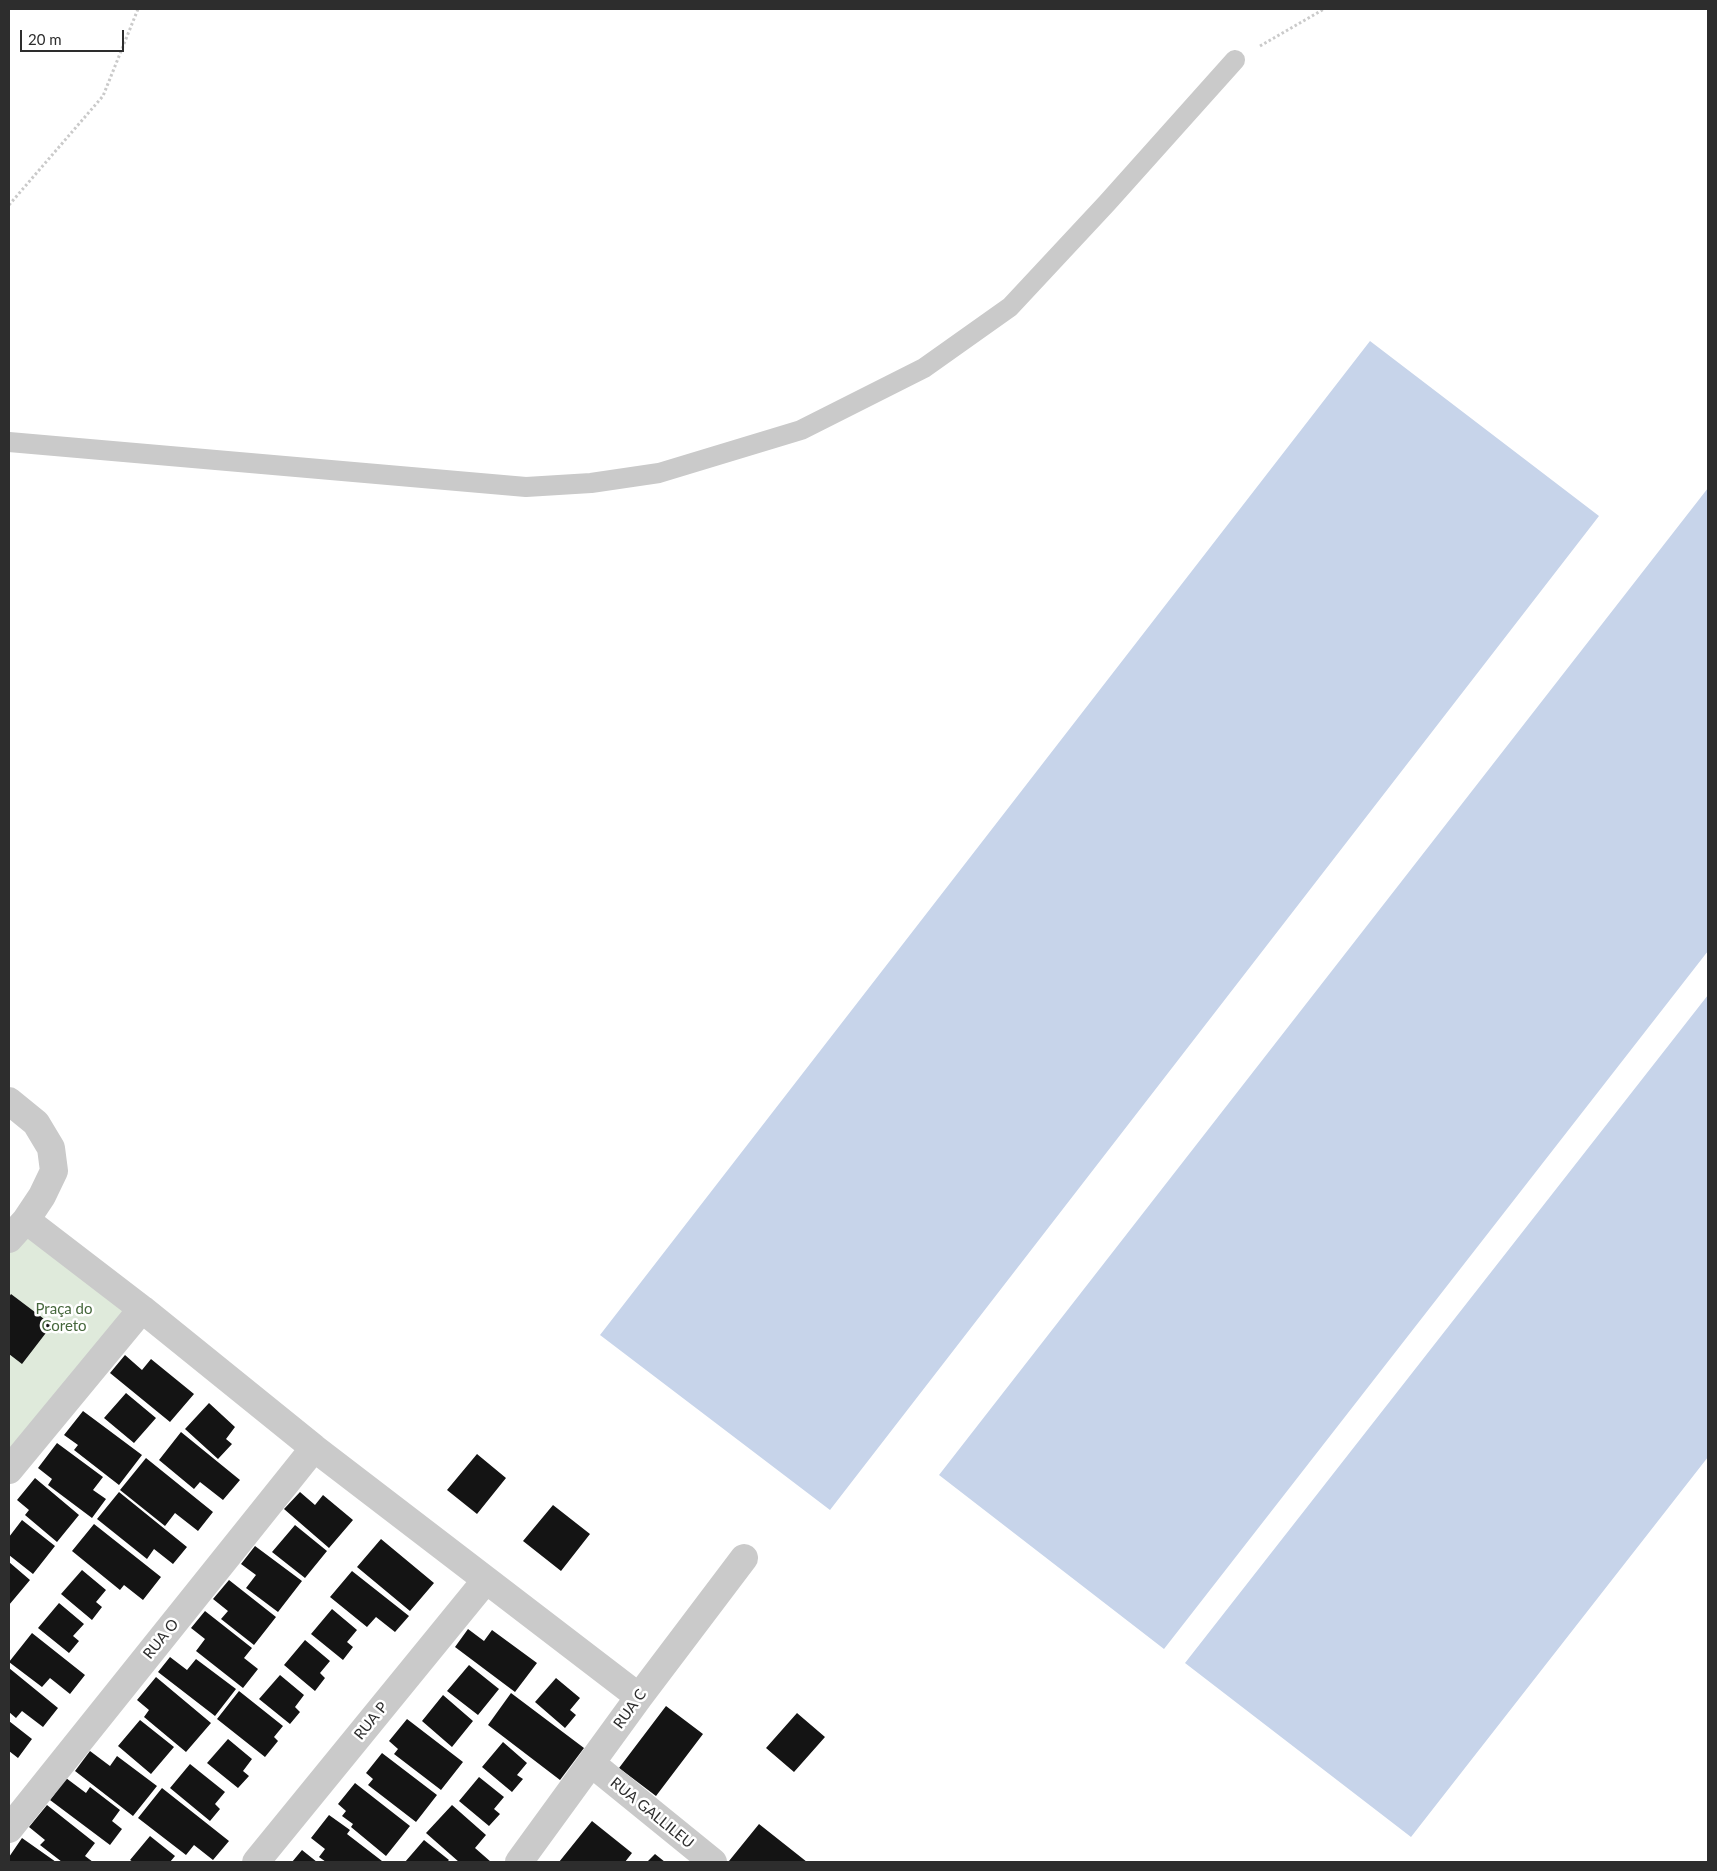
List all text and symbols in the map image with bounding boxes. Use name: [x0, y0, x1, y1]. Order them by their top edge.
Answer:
scale bar: [22, 20, 126, 52]
text: 20 m: [28, 30, 62, 48]
park label: Praça do Coreto: [35, 1300, 93, 1335]
street label: RUA O: [139, 1615, 183, 1663]
street label: RUA C: [610, 1686, 650, 1732]
street label: RUA P: [350, 1699, 392, 1743]
street label: RUA GALLILEU: [607, 1774, 697, 1852]

